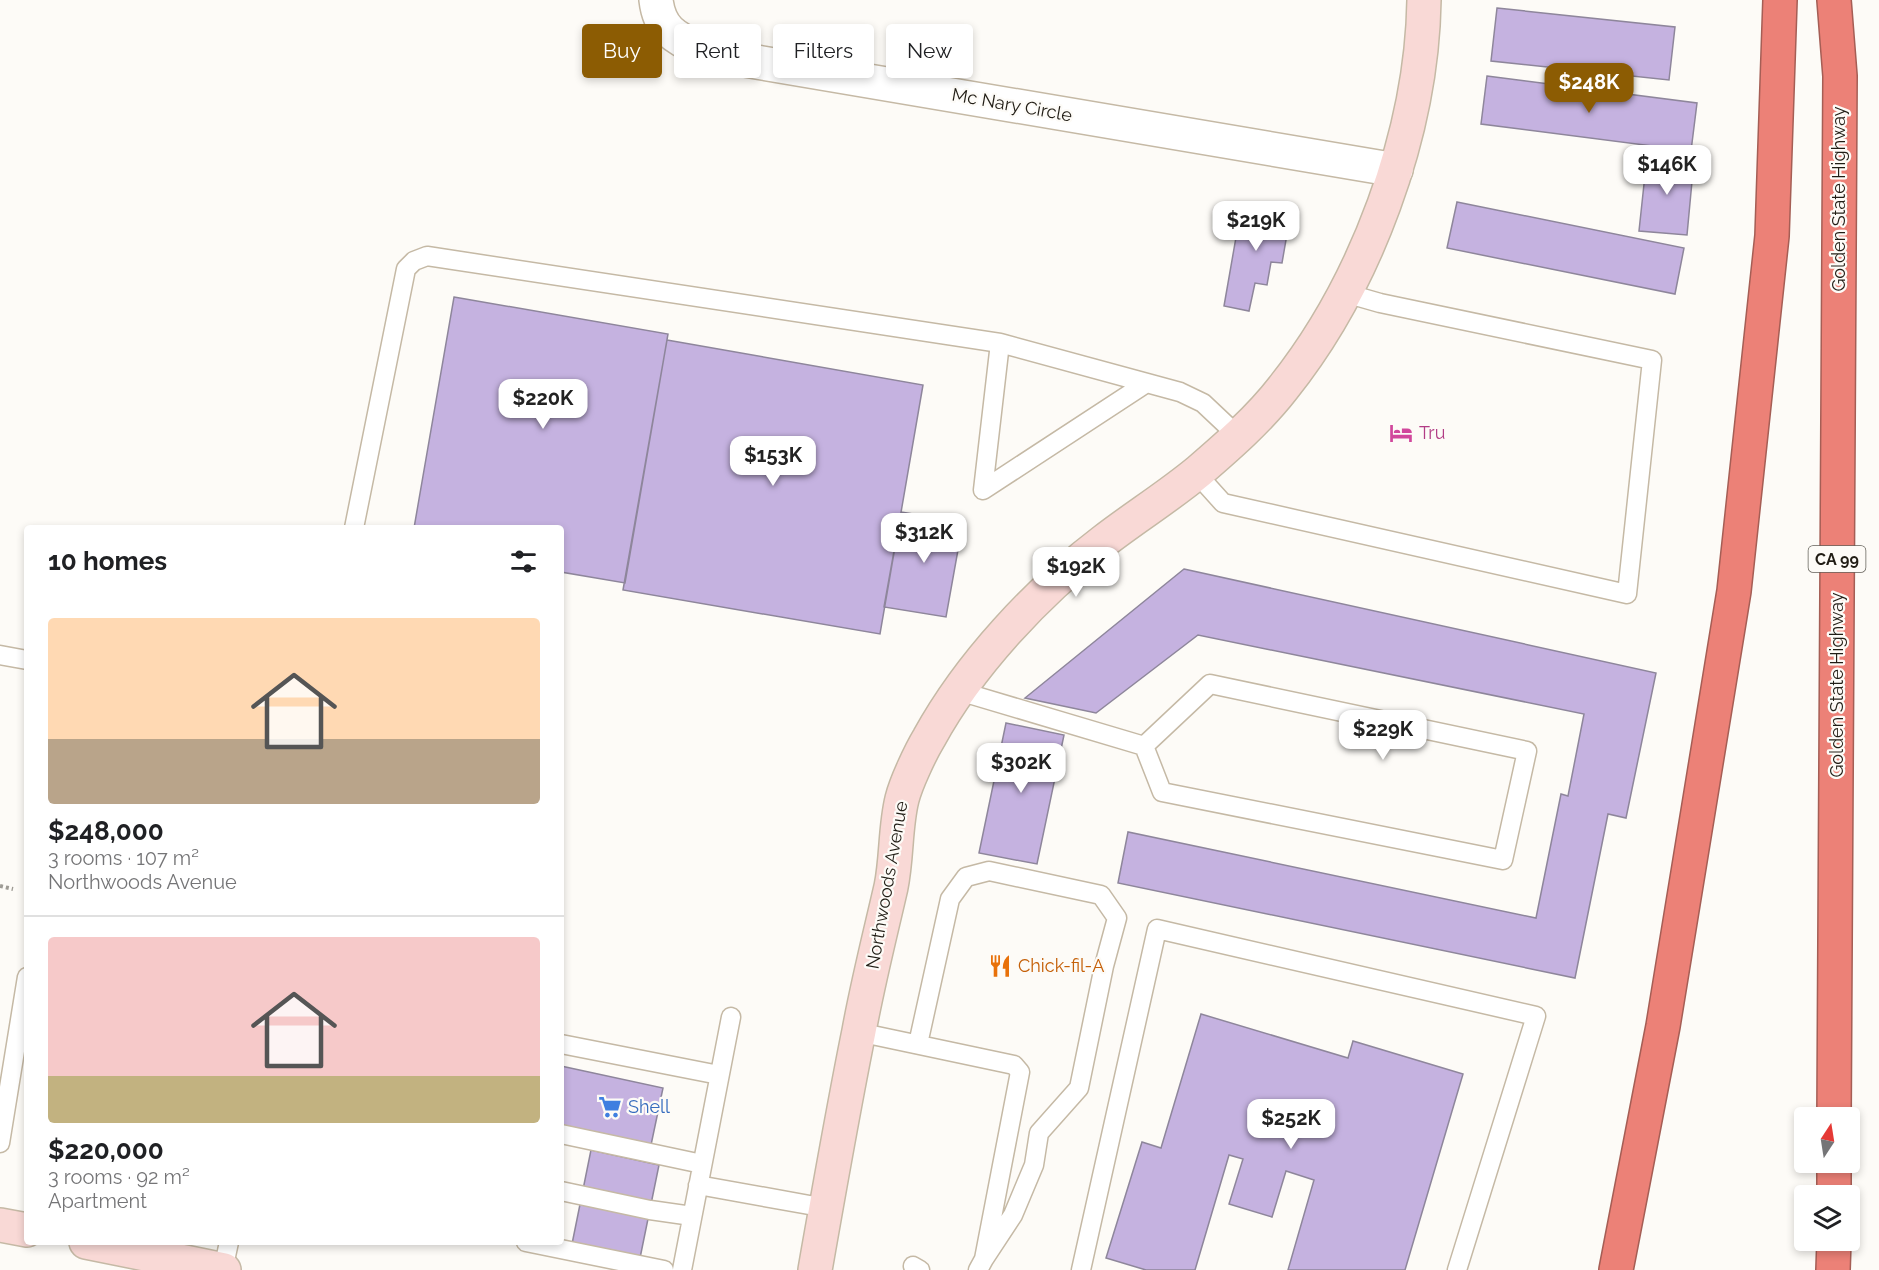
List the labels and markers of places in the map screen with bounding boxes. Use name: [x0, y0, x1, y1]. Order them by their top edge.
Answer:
pin: $248K: [1547, 63, 1631, 114]
pin: $146K: [1625, 145, 1709, 196]
pin: $219K: [1214, 201, 1298, 252]
pin: $220K: [501, 379, 585, 430]
hotel icon: Tru: [1388, 420, 1414, 446]
place label: Tru: [1419, 422, 1445, 443]
pin: $153K: [731, 436, 815, 487]
pin: $312K: [882, 513, 966, 564]
pin: $192K: [1034, 547, 1118, 598]
pin: $229K: [1341, 710, 1425, 761]
pin: $302K: [979, 743, 1063, 794]
restaurant icon: Chick-fil-A: [987, 953, 1013, 979]
place label: Chick-fil-A: [1018, 955, 1104, 976]
supermarket icon: Shell: [597, 1094, 623, 1120]
place label: Shell: [628, 1096, 670, 1117]
pin: $252K: [1249, 1099, 1333, 1150]

